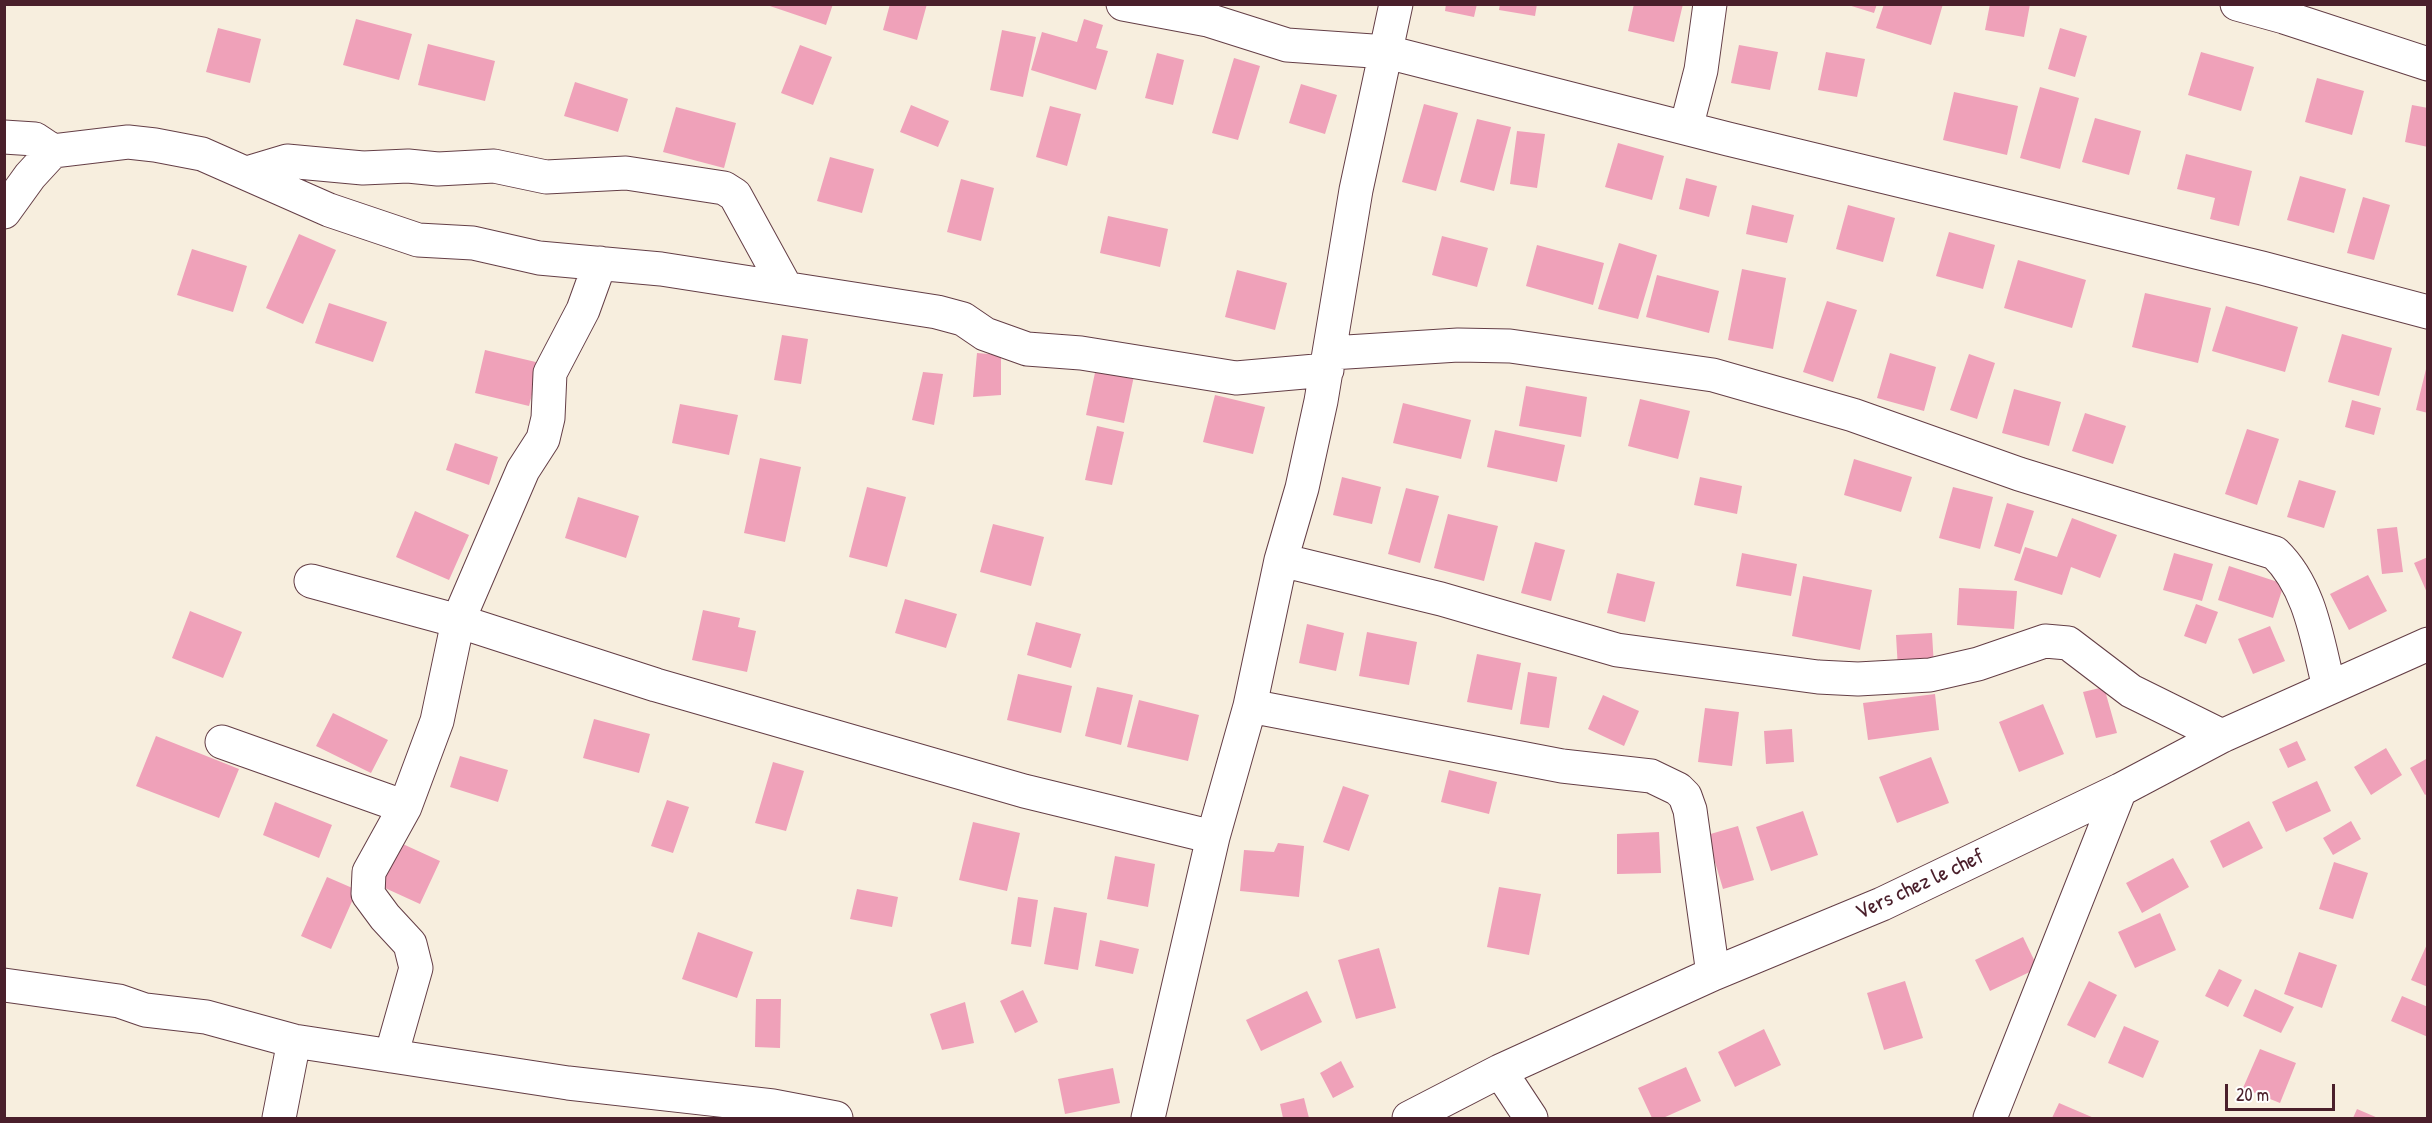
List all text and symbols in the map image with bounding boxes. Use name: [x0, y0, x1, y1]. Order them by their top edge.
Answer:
street label: Vers chez le chef: [1852, 844, 1988, 926]
scale bar: [2228, 1072, 2338, 1110]
text: 20 m: [2236, 1082, 2269, 1107]

